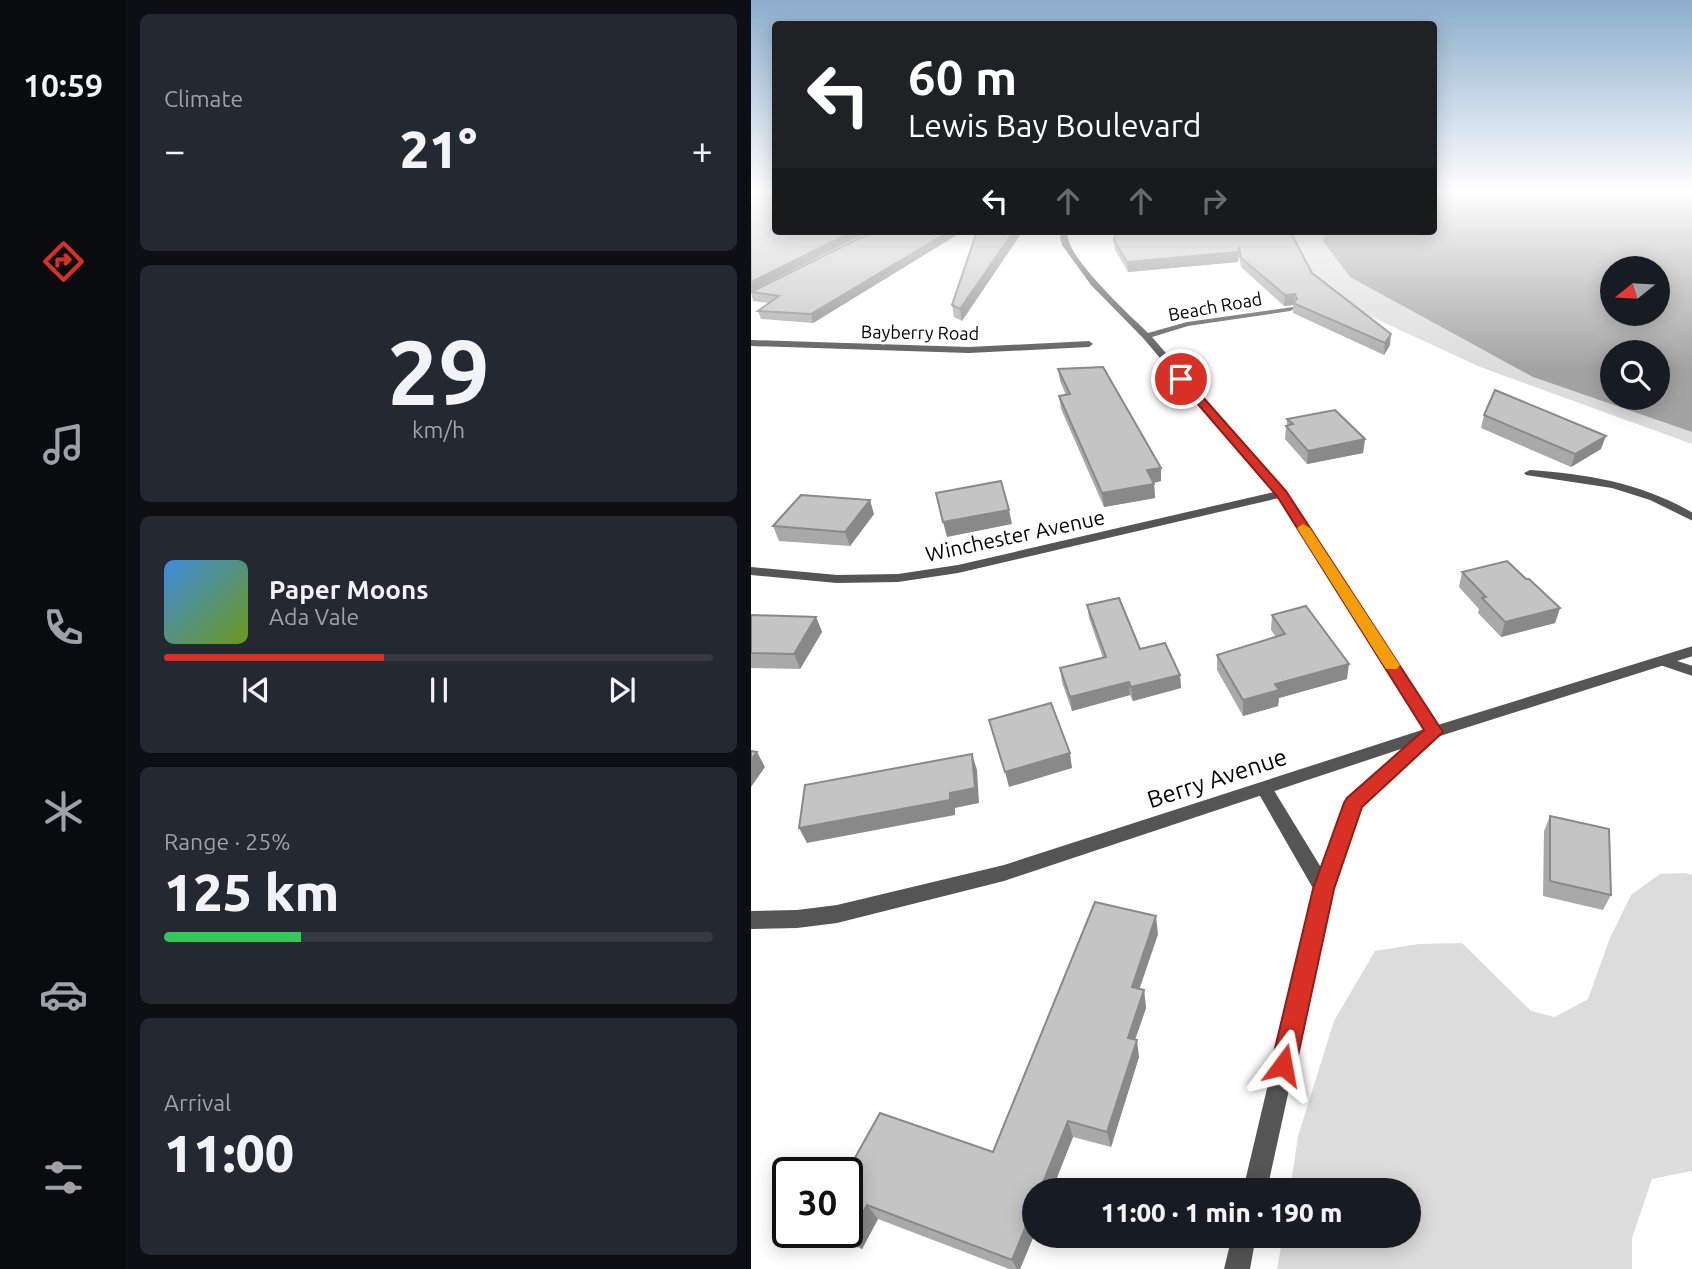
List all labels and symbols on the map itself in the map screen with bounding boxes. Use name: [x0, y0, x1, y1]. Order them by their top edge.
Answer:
north arrow: [1600, 256, 1670, 326]
street label: Beach Road: [1167, 288, 1263, 324]
street label: Bayberry Road: [861, 321, 979, 343]
pin: [1151, 349, 1211, 409]
street label: Winchester Avenue: [923, 504, 1107, 566]
street label: Berry Avenue: [1144, 743, 1290, 813]
position arrow: [1246, 1028, 1320, 1102]
speed limit sign: 30: [772, 1157, 863, 1248]

